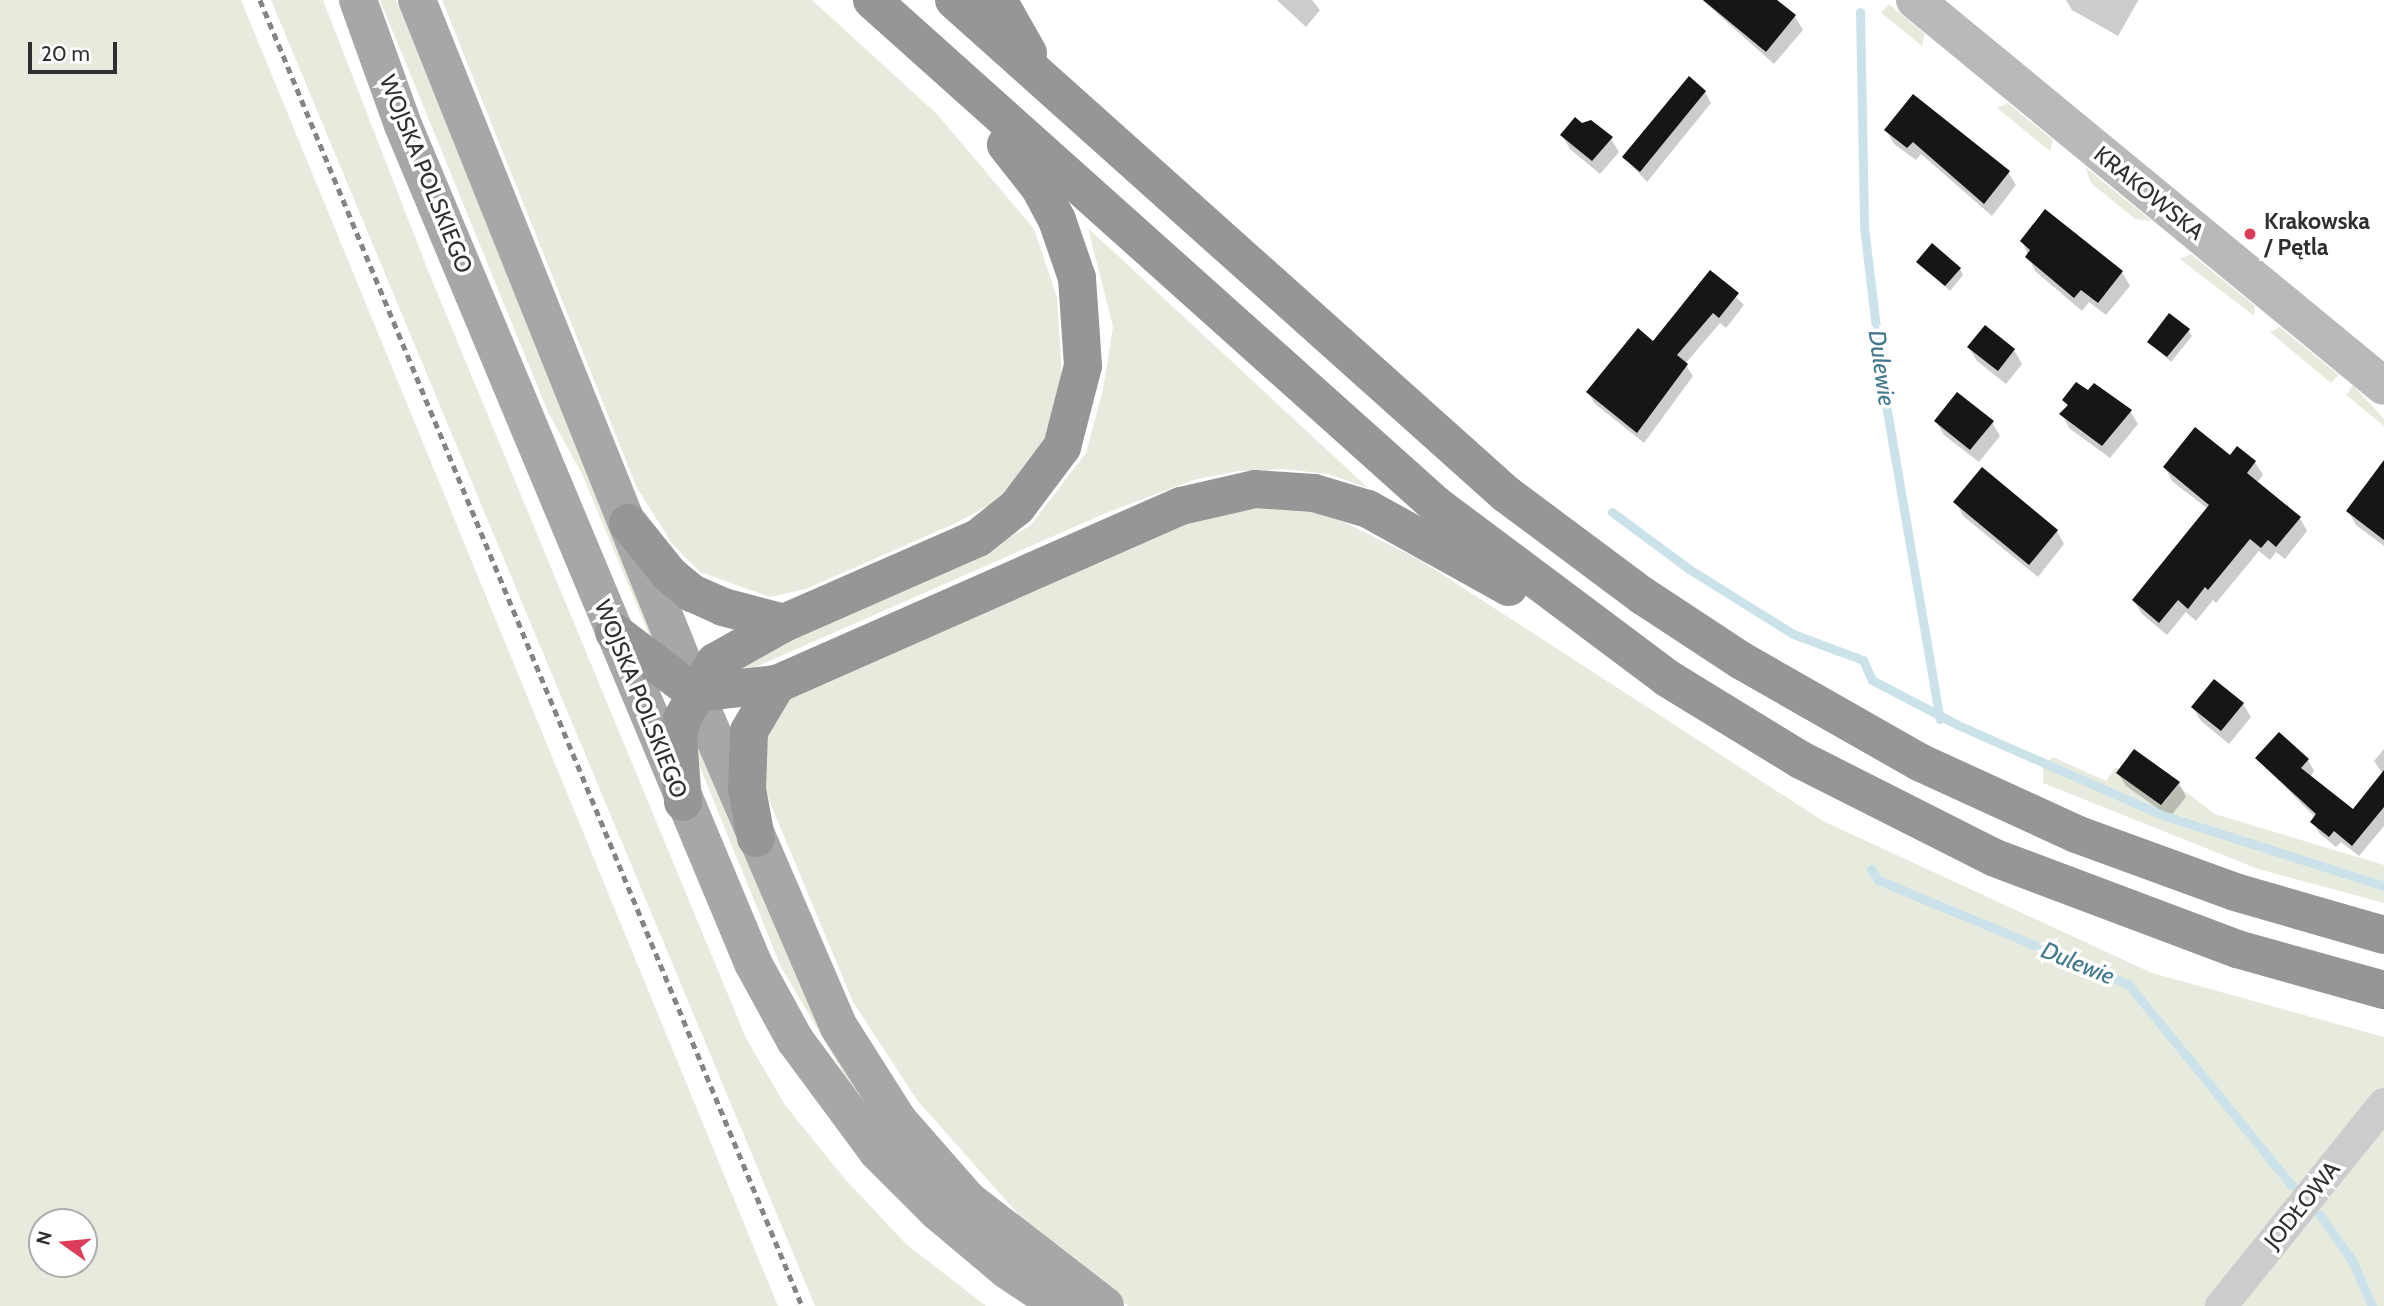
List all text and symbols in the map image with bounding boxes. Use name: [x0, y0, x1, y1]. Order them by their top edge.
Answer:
scale bar: [32, 28, 121, 72]
text: 20 m: [41, 41, 90, 66]
street label: WOJSKA POLSKIEGO: [374, 71, 478, 277]
street label: KRAKOWSKA: [2089, 140, 2209, 246]
place label: Krakowska / Pętla: [2264, 207, 2370, 261]
marker: Krakowska / Pętla: [2242, 226, 2258, 242]
water label: Dulewie: [1862, 328, 1902, 408]
street label: WOJSKA POLSKIEGO: [589, 596, 693, 802]
water label: Dulewie: [2037, 935, 2119, 991]
street label: JODŁOWA: [2258, 1156, 2346, 1254]
north arrow: [28, 1208, 98, 1278]
text: N: [31, 1228, 57, 1247]

